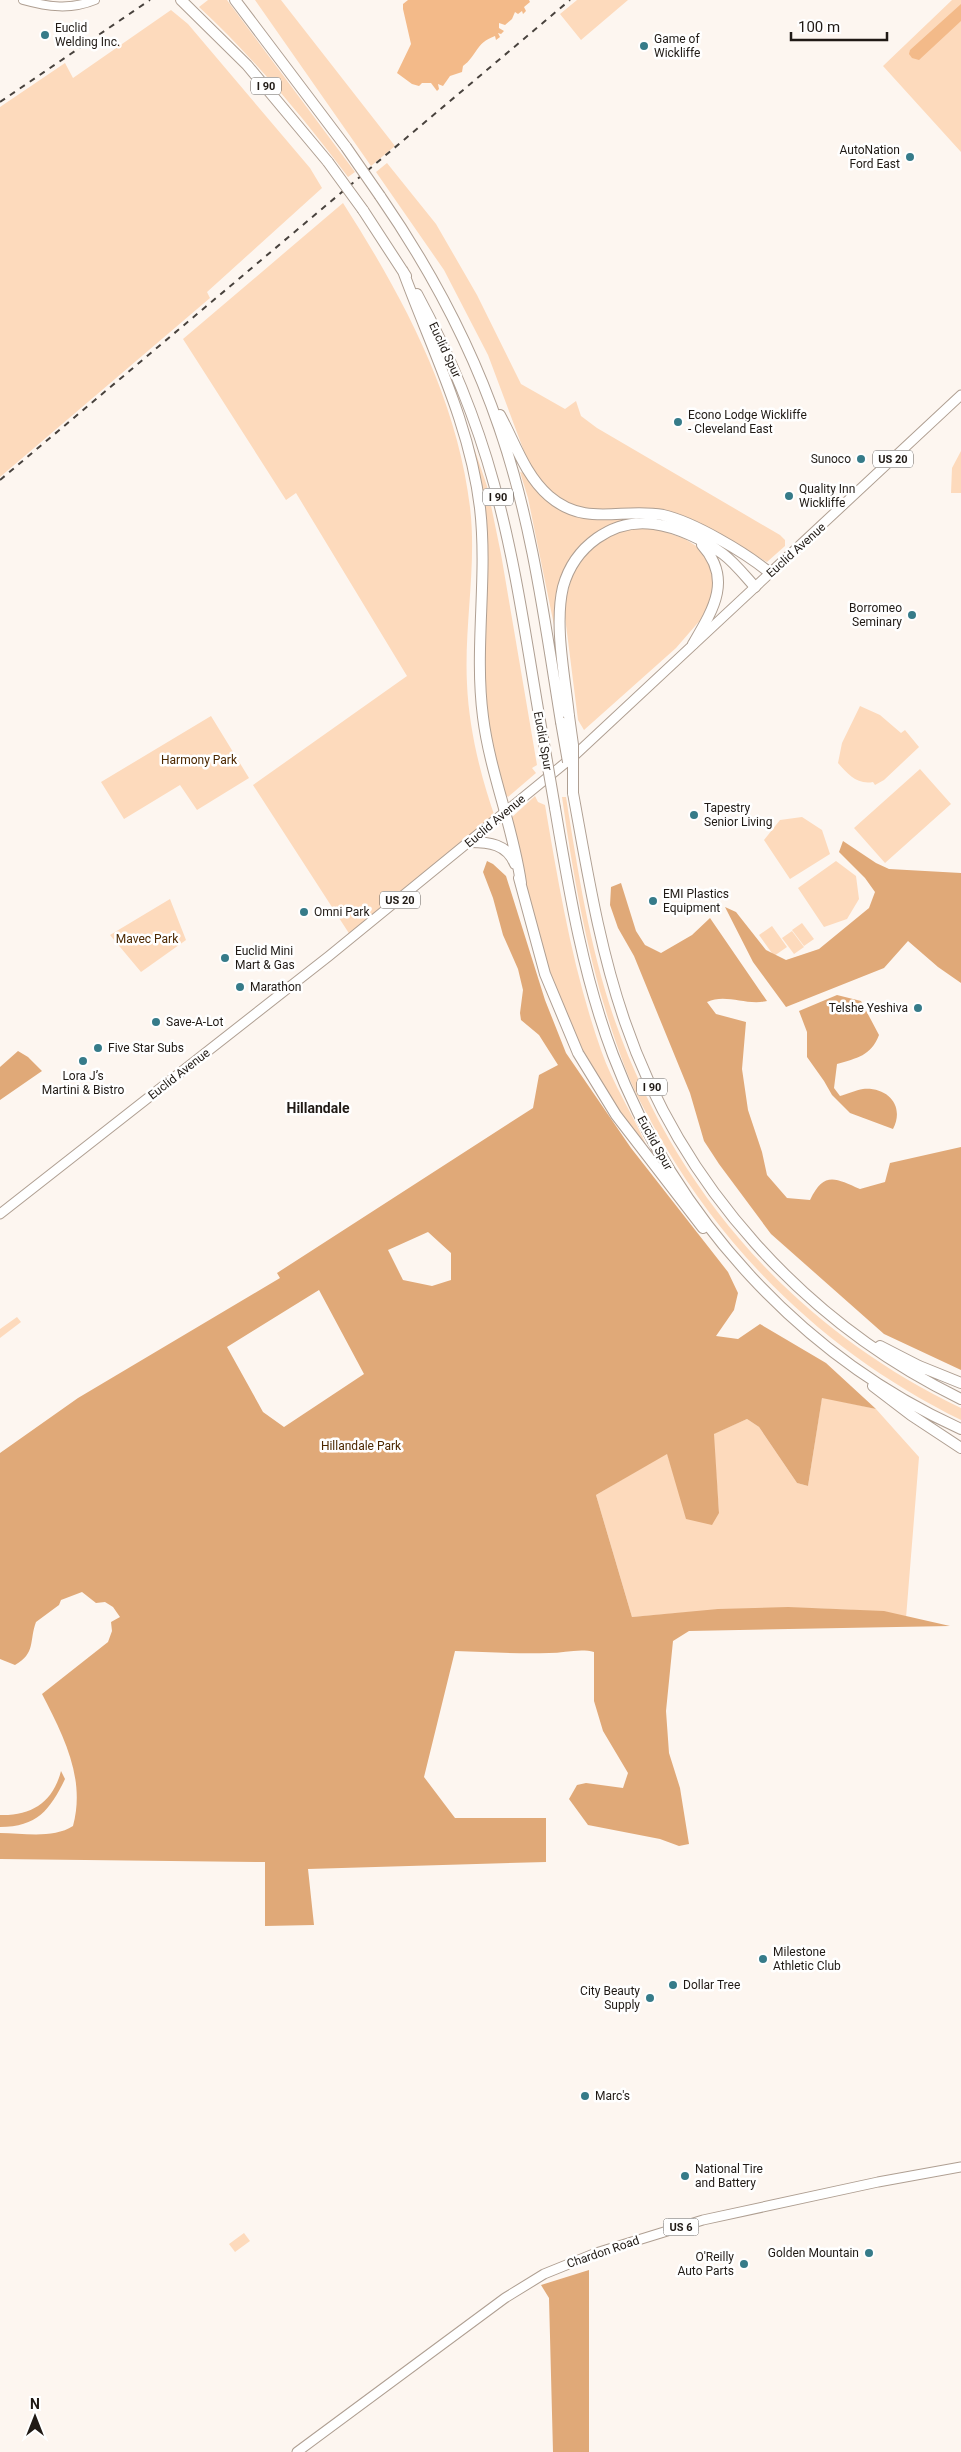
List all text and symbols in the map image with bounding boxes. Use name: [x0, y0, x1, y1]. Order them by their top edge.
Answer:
scale bar: [791, 10, 887, 42]
text: 100 m: [798, 18, 840, 36]
place label: Euclid Welding Inc.: [55, 21, 120, 49]
marker: Euclid Welding Inc.: [39, 29, 51, 41]
place label: Game of Wickliffe: [654, 32, 700, 60]
marker: Game of Wickliffe: [638, 40, 650, 52]
road number: I 90: [251, 78, 281, 94]
place label: AutoNation Ford East: [840, 143, 900, 171]
marker: AutoNation Ford East: [904, 151, 916, 163]
street label: Euclid Spur: [426, 320, 464, 380]
place label: Econo Lodge Wickliffe - Cleveland East: [688, 408, 807, 436]
marker: Econo Lodge Wickliffe - Cleveland East: [672, 416, 684, 428]
road number: US 20: [873, 450, 913, 468]
place label: Sunoco: [811, 452, 851, 466]
marker: Sunoco: [855, 453, 867, 465]
place label: Quality Inn Wickliffe: [799, 482, 855, 510]
road number: I 90: [483, 488, 513, 506]
marker: Quality Inn Wickliffe: [783, 490, 795, 502]
street label: Euclid Avenue: [764, 520, 828, 580]
place label: Borromeo Seminary: [849, 601, 902, 629]
marker: Borromeo Seminary: [906, 609, 918, 621]
street label: Euclid Spur: [531, 710, 555, 772]
park label: Harmony Park: [161, 753, 238, 767]
street label: Euclid Avenue: [462, 792, 528, 850]
place label: Tapestry Senior Living: [704, 801, 772, 829]
marker: Tapestry Senior Living: [688, 809, 700, 821]
place label: EMI Plastics Equipment: [663, 887, 729, 915]
road number: US 20: [380, 892, 420, 908]
marker: EMI Plastics Equipment: [647, 895, 659, 907]
place label: Omni Park: [314, 905, 370, 919]
marker: Omni Park: [298, 906, 310, 918]
park label: Mavec Park: [116, 932, 179, 946]
place label: Euclid Mini Mart & Gas: [235, 944, 295, 972]
marker: Euclid Mini Mart & Gas: [219, 952, 231, 964]
place label: Marathon: [250, 980, 301, 994]
marker: Marathon: [234, 981, 246, 993]
place label: Telshe Yeshiva: [829, 1001, 908, 1015]
marker: Telshe Yeshiva: [912, 1002, 924, 1014]
place label: Save-A-Lot: [166, 1015, 223, 1029]
marker: Save-A-Lot: [150, 1016, 162, 1028]
place label: Five Star Subs: [108, 1041, 184, 1055]
marker: Five Star Subs: [92, 1042, 104, 1054]
street label: Euclid Avenue: [145, 1046, 213, 1102]
marker: Lora J’s Martini & Bistro: [77, 1055, 89, 1067]
place label: Lora J’s Martini & Bistro: [42, 1069, 124, 1097]
road number: I 90: [637, 1078, 667, 1096]
district label: Hillandale: [287, 1100, 350, 1116]
street label: Euclid Spur: [634, 1113, 676, 1173]
park label: Hillandale Park: [321, 1439, 402, 1453]
place label: Milestone Athletic Club: [773, 1945, 841, 1973]
marker: Milestone Athletic Club: [757, 1953, 769, 1965]
place label: Dollar Tree: [683, 1978, 740, 1992]
marker: Dollar Tree: [667, 1979, 679, 1991]
place label: City Beauty Supply: [580, 1984, 640, 2012]
marker: City Beauty Supply: [644, 1992, 656, 2004]
place label: Marc's: [595, 2089, 630, 2103]
marker: Marc's: [579, 2090, 591, 2102]
place label: National Tire and Battery: [695, 2162, 763, 2190]
marker: National Tire and Battery: [679, 2170, 691, 2182]
road number: US 6: [664, 2218, 698, 2236]
street label: Chardon Road: [565, 2233, 641, 2271]
place label: Golden Mountain: [768, 2246, 859, 2260]
marker: Golden Mountain: [863, 2247, 875, 2259]
place label: O'Reilly Auto Parts: [677, 2250, 734, 2278]
marker: O'Reilly Auto Parts: [738, 2258, 750, 2270]
north arrow: [10, 2392, 60, 2442]
text: N: [30, 2396, 40, 2412]

